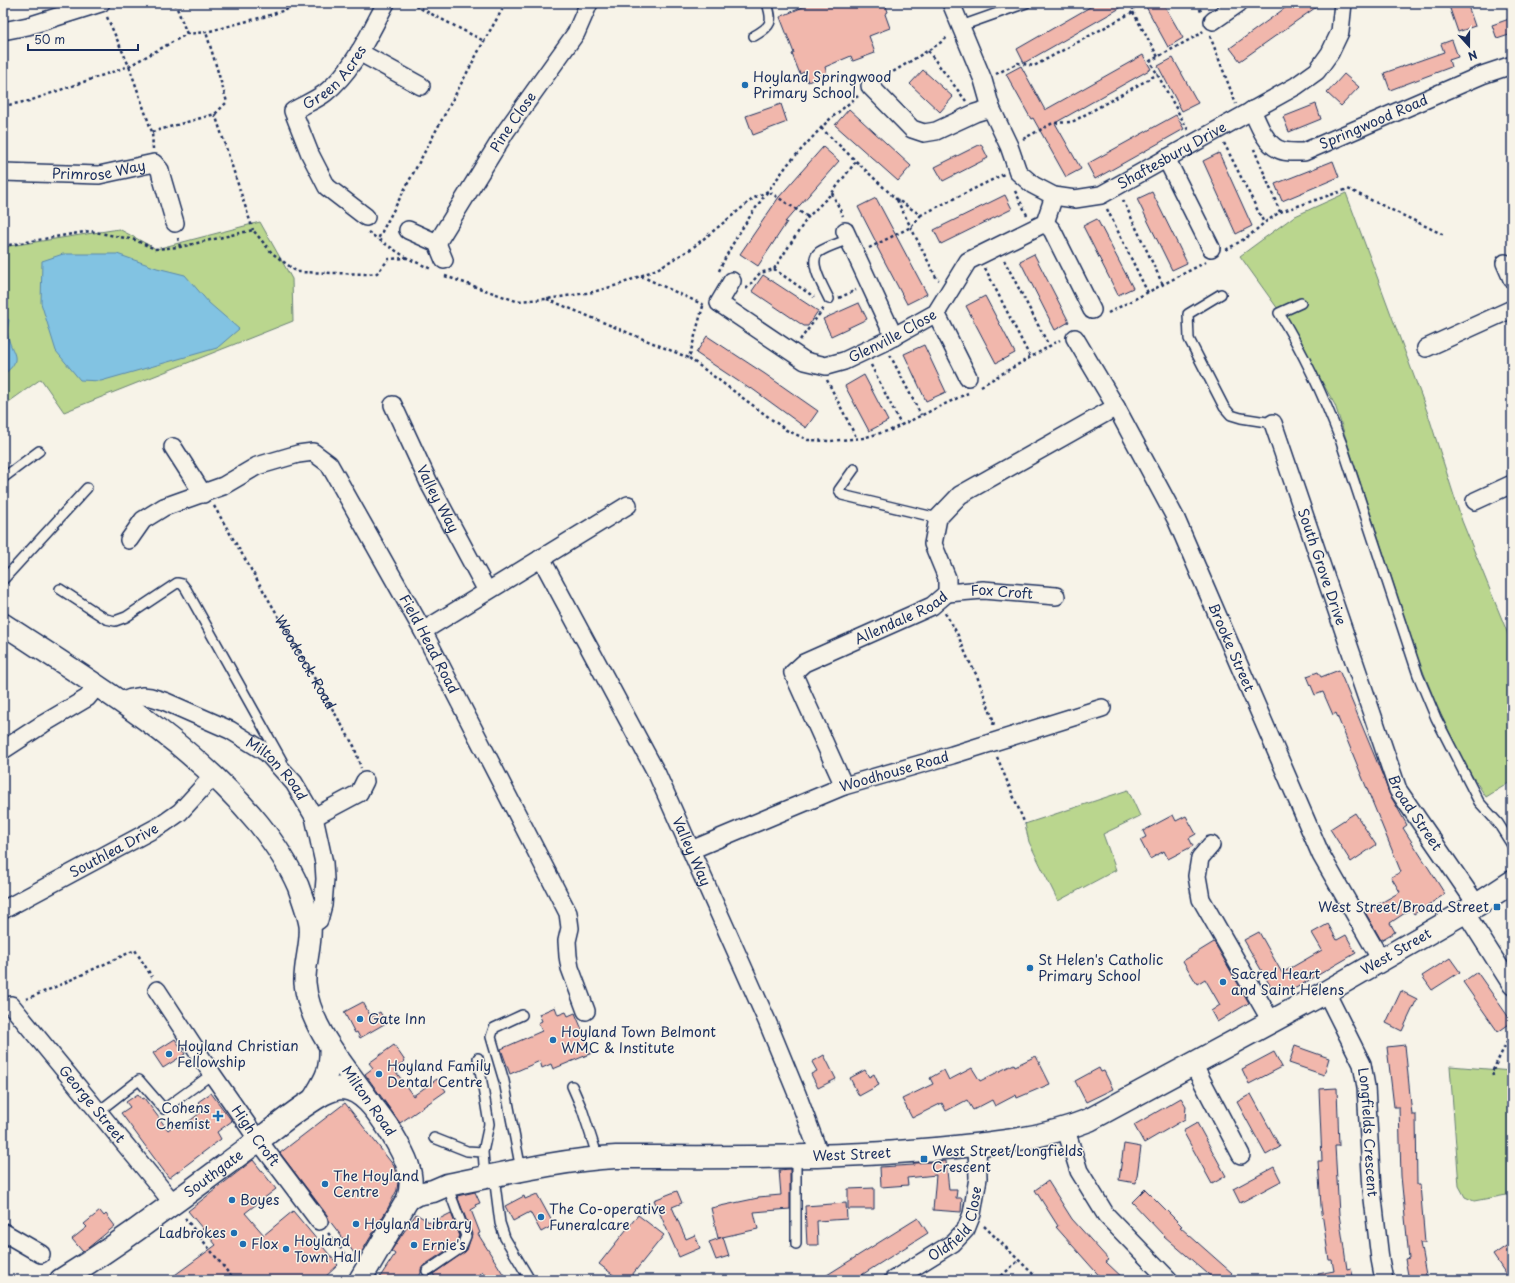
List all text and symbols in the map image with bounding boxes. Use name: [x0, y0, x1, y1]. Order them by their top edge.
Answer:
scale bar: [28, 26, 138, 52]
north arrow: [1449, 26, 1489, 66]
text: 50 m: [34, 30, 65, 48]
street label: Green Acres: [299, 41, 371, 114]
text: N: [1465, 46, 1480, 65]
place label: Hoyland Springwood Primary School: [753, 66, 891, 103]
marker: Hoyland Springwood Primary School: [740, 80, 750, 90]
street label: Pine Close: [484, 87, 541, 156]
street label: Springwood Road: [1316, 89, 1431, 154]
street label: Shaftesbury Drive: [1113, 116, 1230, 194]
street label: Primrose Way: [51, 154, 147, 185]
street label: Glenville Close: [845, 304, 940, 368]
street label: Valley Way: [412, 461, 465, 536]
street label: South Grove Drive: [1293, 505, 1352, 628]
street label: Fox Croft: [970, 579, 1034, 604]
street label: Allendale Road: [851, 586, 952, 649]
street label: Field Head Road: [394, 590, 464, 697]
street label: Brooke Street: [1203, 599, 1260, 695]
street label: Woodcock Road: [270, 611, 342, 713]
street label: Milton Road: [242, 731, 313, 804]
street label: Woodhouse Road: [837, 745, 951, 797]
street label: Broad Street: [1384, 772, 1448, 855]
street label: Valley Way: [667, 813, 717, 889]
street label: Southlea Drive: [65, 817, 162, 882]
place label: West Street/Broad Street: [1318, 896, 1489, 917]
marker: West Street/Broad Street: [1492, 902, 1502, 912]
street label: West Street: [1357, 922, 1435, 980]
place label: St Helen's Catholic Primary School: [1038, 949, 1163, 986]
marker: St Helen's Catholic Primary School: [1025, 963, 1035, 973]
place label: Sacred Heart and Saint Helens: [1231, 963, 1344, 1000]
marker: Sacred Heart and Saint Helens: [1218, 977, 1228, 987]
place label: Gate Inn: [368, 1008, 426, 1029]
marker: Gate Inn: [355, 1014, 365, 1024]
place label: Hoyland Town Belmont WMC & Institute: [561, 1021, 716, 1058]
place label: Hoyland Christian Fellowship: [177, 1035, 299, 1072]
marker: Hoyland Town Belmont WMC & Institute: [548, 1035, 558, 1045]
marker: Hoyland Christian Fellowship: [164, 1049, 174, 1059]
place label: Hoyland Family Dental Centre: [387, 1055, 491, 1092]
street label: George Street: [54, 1060, 131, 1147]
street label: Milton Road: [337, 1061, 401, 1140]
street label: Longfields Crescent: [1353, 1066, 1384, 1198]
marker: Hoyland Family Dental Centre: [374, 1069, 384, 1079]
place label: Cohens Chemist: [156, 1097, 210, 1134]
street label: High Croft: [227, 1101, 285, 1170]
marker: Cohens Chemist: [213, 1111, 223, 1121]
place label: West Street/Longfields Crescent: [932, 1140, 1083, 1177]
street label: West Street: [812, 1142, 892, 1166]
street label: Southgate: [179, 1144, 247, 1202]
marker: West Street/Longfields Crescent: [919, 1154, 929, 1164]
place label: The Hoyland Centre: [333, 1165, 419, 1202]
marker: The Hoyland Centre: [320, 1179, 330, 1189]
street label: Oldfield Close: [924, 1185, 986, 1266]
place label: Boyes: [240, 1189, 279, 1210]
marker: Boyes: [227, 1195, 237, 1205]
place label: The Co-operative Funeralcare: [549, 1198, 666, 1235]
marker: The Co-operative Funeralcare: [536, 1212, 546, 1222]
place label: Hoyland Library: [364, 1213, 472, 1234]
marker: Hoyland Library: [351, 1219, 361, 1229]
place label: Ladbrokes: [159, 1222, 226, 1243]
marker: Ladbrokes: [229, 1228, 239, 1238]
place label: Hoyland Town Hall: [294, 1230, 361, 1267]
place label: Flox: [251, 1233, 279, 1254]
place label: Ernie's: [422, 1234, 466, 1255]
marker: Flox: [238, 1239, 248, 1249]
marker: Ernie's: [409, 1240, 419, 1250]
marker: Hoyland Town Hall: [281, 1244, 291, 1254]

